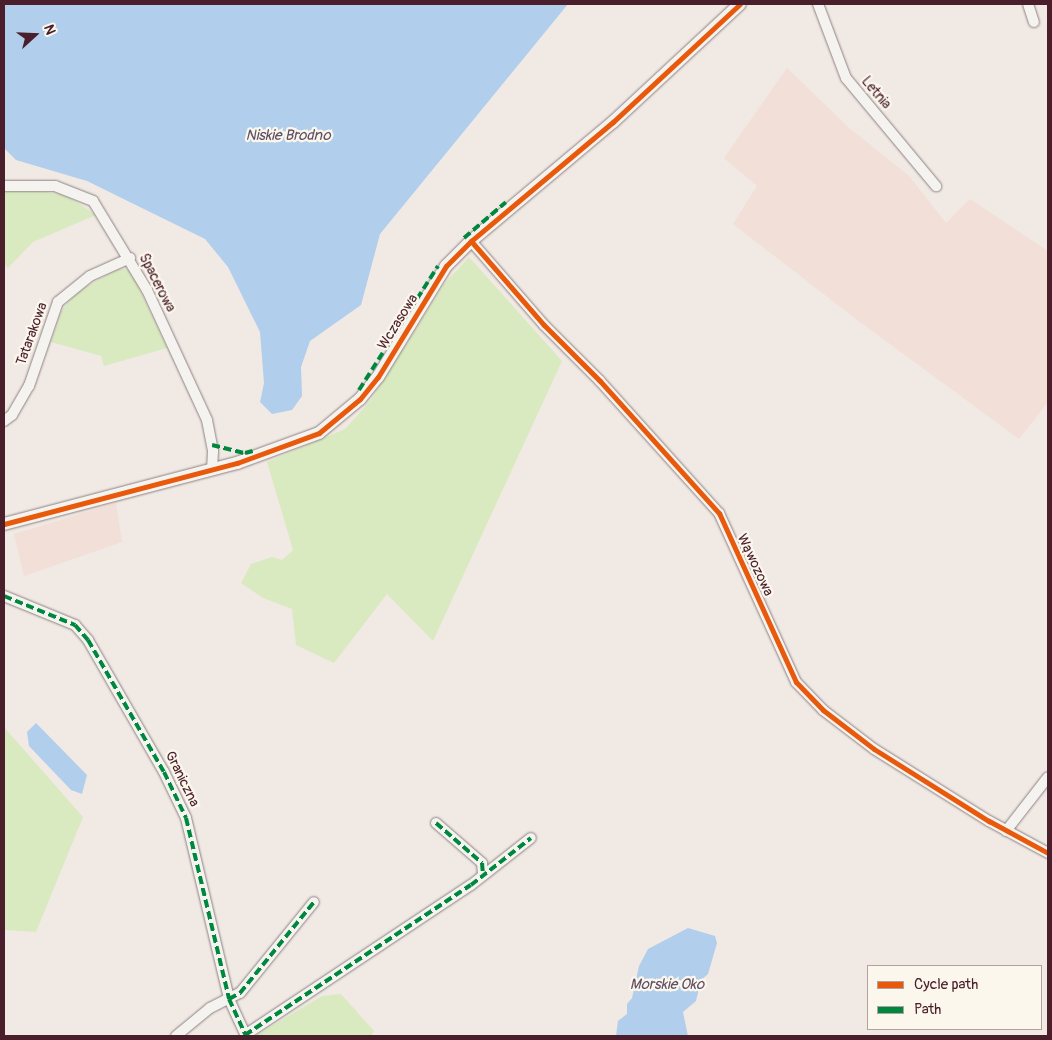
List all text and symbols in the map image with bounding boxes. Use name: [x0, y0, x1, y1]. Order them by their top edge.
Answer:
north arrow: [10, 10, 60, 60]
text: N: [40, 22, 59, 37]
street label: Letnia: [858, 73, 894, 113]
water label: Niskie Brodno: [246, 127, 330, 145]
street label: Spacerowa: [135, 251, 179, 315]
street label: Wczasowa: [374, 291, 422, 353]
street label: Tatarakowa: [13, 300, 51, 368]
street label: Wąwozowa: [733, 531, 777, 599]
street label: Graniczna: [161, 749, 203, 809]
legend: [867, 965, 1042, 1030]
text: Cycle path: [914, 975, 978, 994]
water label: Morskie Oko: [630, 976, 704, 994]
text: Path: [914, 1000, 941, 1019]

